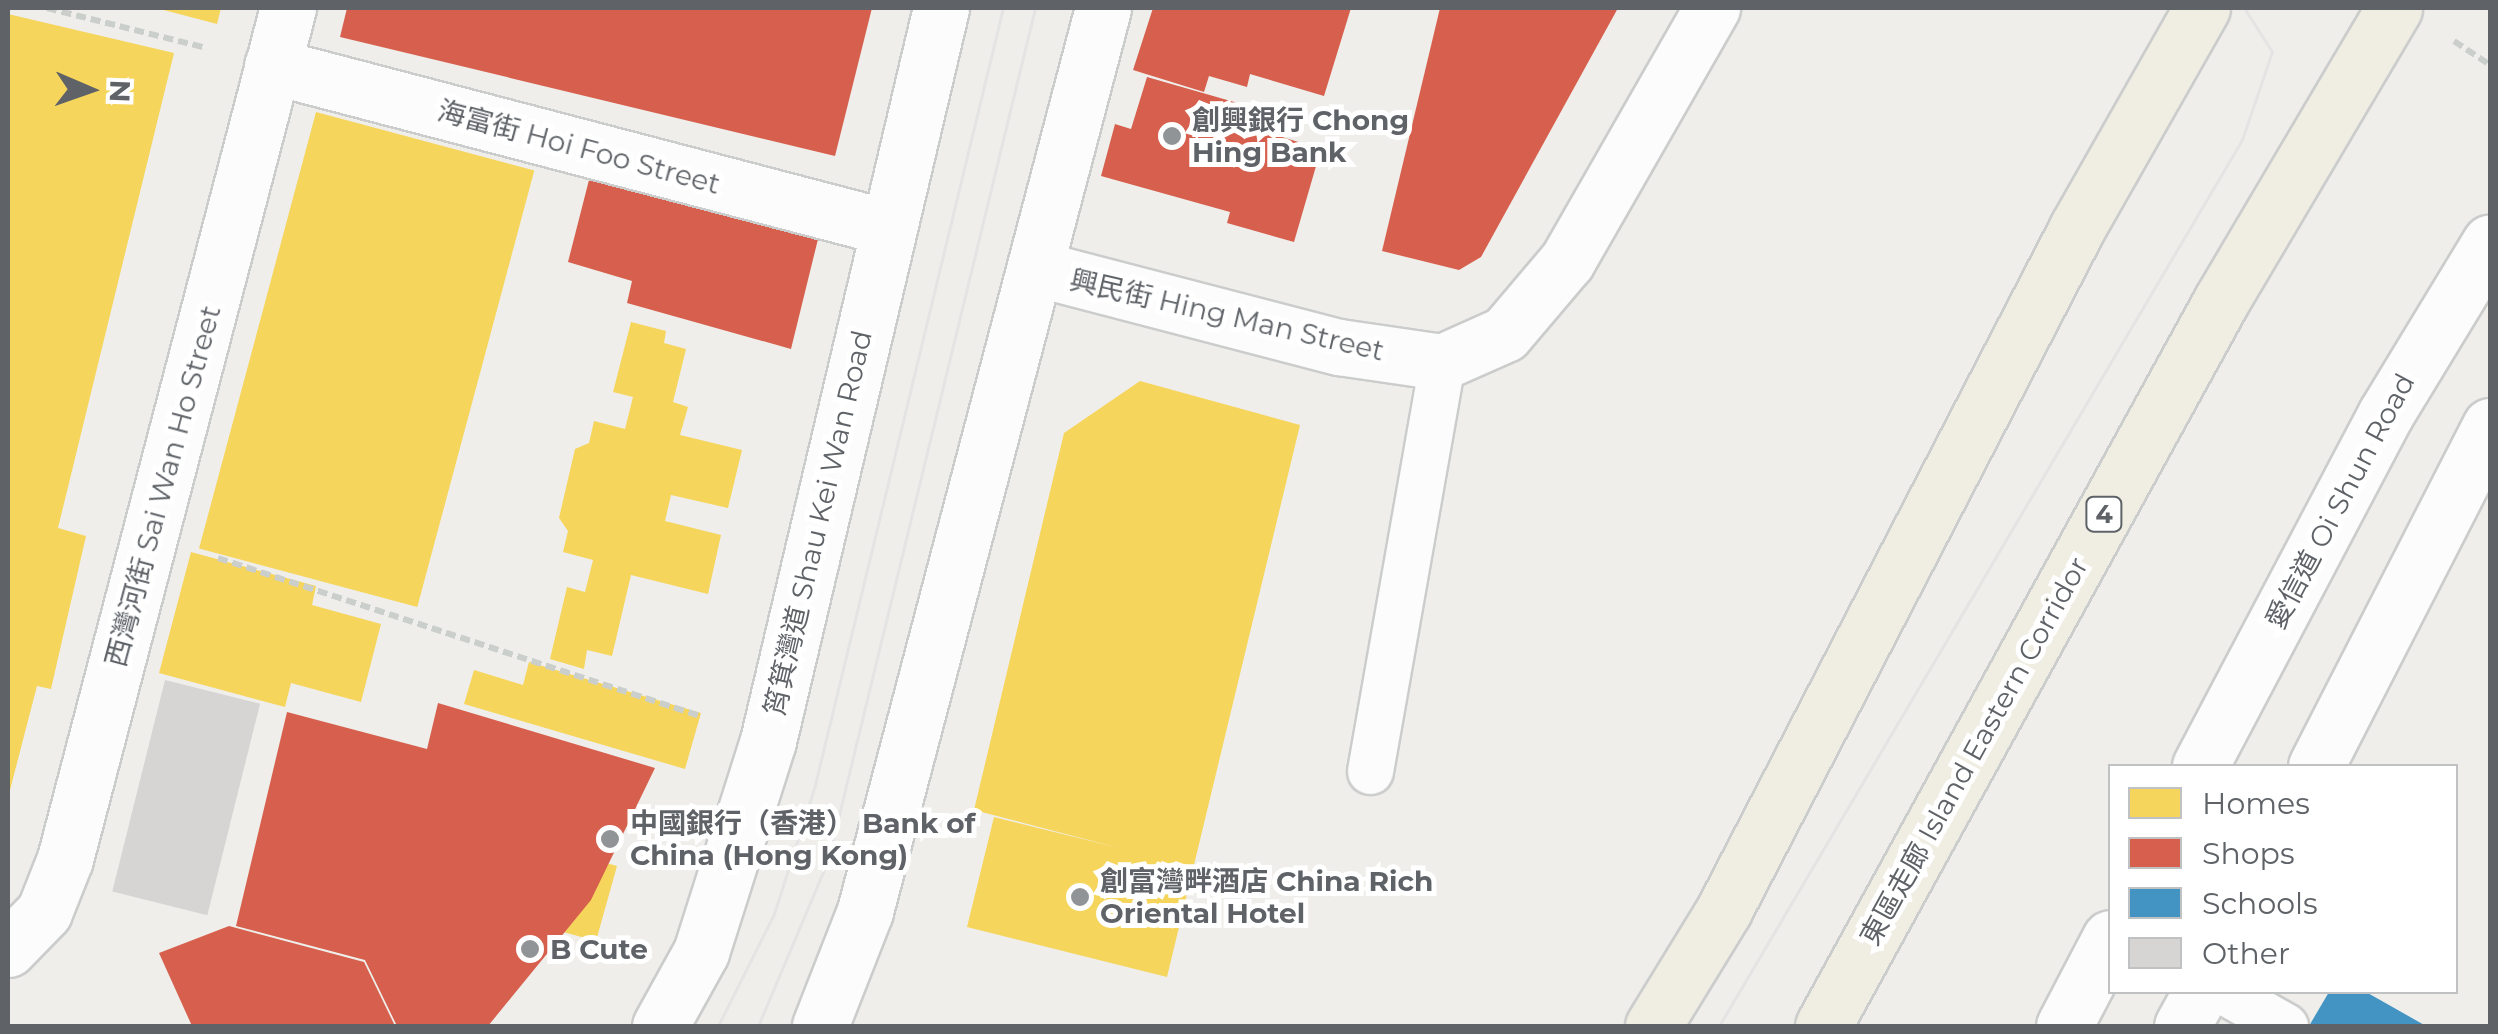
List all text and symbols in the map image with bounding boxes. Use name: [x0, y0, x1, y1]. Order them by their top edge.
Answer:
north arrow: [40, 40, 140, 140]
text: N: [103, 79, 137, 103]
street label: 海富街 Hoi Foo Street: [434, 93, 724, 201]
place label: 創興銀行 Chong Hing Bank: [1192, 103, 1409, 169]
marker: 創興銀行 Chong Hing Bank: [1161, 125, 1183, 147]
street label: 興民街 Hing Man Street: [1067, 262, 1387, 368]
street label: 西灣河街 Sai Wan Ho Street: [99, 302, 227, 670]
street label: 筲箕灣道 Shau Kei Wan Road: [757, 327, 879, 719]
street label: 愛信道 Oi Shun Road: [2258, 368, 2422, 634]
road number: 4: [2084, 494, 2124, 534]
street label: 東區走廊 Island Eastern Corridor: [1853, 551, 2095, 951]
legend: [2108, 764, 2458, 994]
text: Homes: [2202, 785, 2310, 822]
place label: 中國銀行（香港） Bank of China (Hong Kong): [630, 806, 975, 872]
marker: 中國銀行（香港） Bank of China (Hong Kong): [599, 828, 621, 850]
text: Shops: [2202, 835, 2295, 872]
place label: 創富灣畔酒店 China Rich Oriental Hotel: [1100, 864, 1433, 930]
text: Schools: [2202, 885, 2318, 922]
marker: 創富灣畔酒店 China Rich Oriental Hotel: [1069, 886, 1091, 908]
place label: B Cute: [550, 932, 648, 966]
text: Other: [2202, 935, 2290, 972]
marker: B Cute: [519, 938, 541, 960]

